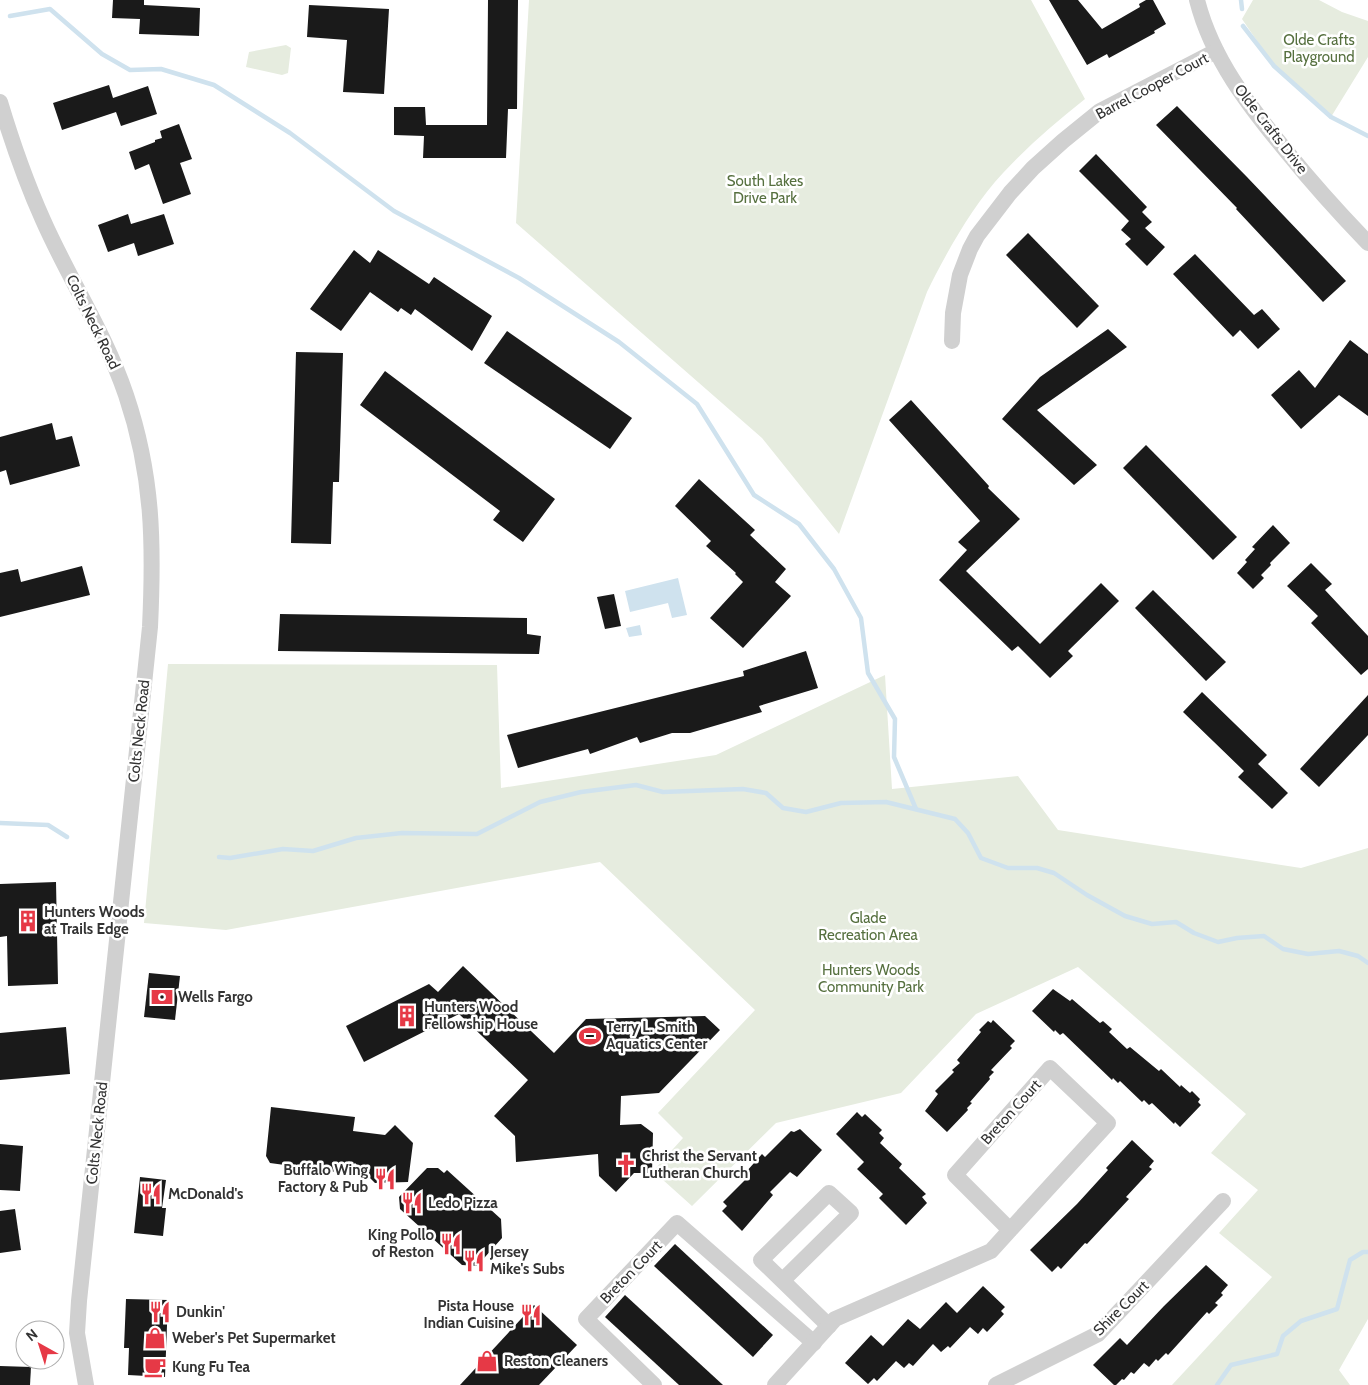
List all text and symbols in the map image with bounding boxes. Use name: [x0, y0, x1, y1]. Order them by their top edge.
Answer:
park label: Olde Crafts Playground: [1283, 31, 1355, 66]
street label: Barrel Cooper Court: [1093, 49, 1211, 123]
street label: Olde Crafts Drive: [1231, 81, 1312, 178]
park label: South Lakes Drive Park: [727, 172, 803, 207]
street label: Colts Neck Road: [62, 272, 124, 372]
street label: Colts Neck Road: [125, 679, 153, 783]
place label: Hunters Woods at Trails Edge: [44, 903, 145, 938]
building icon: Hunters Woods at Trails Edge: [15, 908, 41, 934]
park label: Glade Recreation Area: [818, 909, 919, 944]
park label: Hunters Woods Community Park: [818, 961, 924, 996]
bank icon: Wells Fargo: [149, 984, 175, 1010]
place label: Wells Fargo: [178, 988, 253, 1006]
place label: Hunters Wood Fellowship House: [424, 998, 538, 1033]
building icon: Hunters Wood Fellowship House: [394, 1003, 420, 1029]
place label: Terry L. Smith Aquatics Center: [606, 1018, 707, 1053]
sports icon: Terry L. Smith Aquatics Center: [577, 1023, 603, 1049]
street label: Breton Court: [977, 1076, 1045, 1148]
street label: Colts Neck Road: [83, 1081, 111, 1185]
place label: Christ the Servant Lutheran Church: [642, 1147, 757, 1182]
church icon: Christ the Servant Lutheran Church: [613, 1152, 639, 1178]
place label: Buffalo Wing Factory & Pub: [278, 1161, 368, 1196]
restaurant icon: Buffalo Wing Factory & Pub: [372, 1166, 398, 1192]
restaurant icon: McDonald's: [138, 1181, 164, 1207]
place label: McDonald's: [168, 1185, 243, 1203]
restaurant icon: Ledo Pizza: [399, 1190, 425, 1216]
place label: Ledo Pizza: [428, 1194, 498, 1212]
place label: King Pollo of Reston: [368, 1226, 434, 1261]
restaurant icon: King Pollo of Reston: [438, 1231, 464, 1257]
street label: Breton Court: [596, 1237, 666, 1307]
place label: Jersey Mike's Subs: [489, 1243, 565, 1278]
restaurant icon: Jersey Mike's Subs: [461, 1248, 487, 1274]
street label: Shire Court: [1090, 1277, 1152, 1339]
place label: Pista House Indian Cuisine: [424, 1297, 514, 1332]
restaurant icon: Dunkin': [147, 1299, 173, 1325]
restaurant icon: Pista House Indian Cuisine: [518, 1302, 544, 1328]
place label: Dunkin': [176, 1303, 225, 1321]
north arrow: [15, 1320, 65, 1370]
text: N: [22, 1325, 41, 1345]
shop icon: Weber's Pet Supermarket: [142, 1325, 168, 1351]
place label: Weber's Pet Supermarket: [172, 1329, 336, 1347]
shop icon: Reston Cleaners: [474, 1348, 500, 1374]
place label: Reston Cleaners: [504, 1352, 608, 1370]
cafe icon: Kung Fu Tea: [142, 1354, 168, 1380]
place label: Kung Fu Tea: [172, 1358, 250, 1376]

